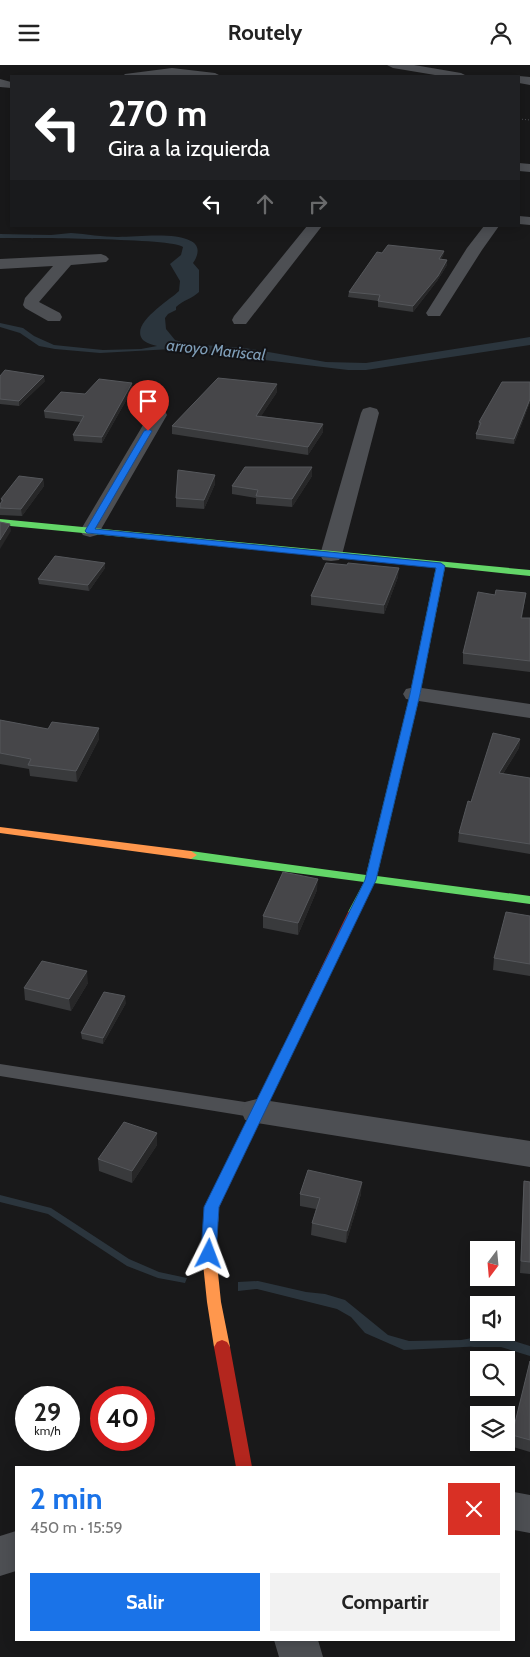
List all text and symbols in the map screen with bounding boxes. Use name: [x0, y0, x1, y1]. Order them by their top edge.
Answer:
icon: menu: [15, 19, 43, 47]
text: Routely: [228, 19, 302, 46]
icon: person: [487, 19, 515, 47]
text: 270 m: [108, 92, 207, 135]
icon: left: [25, 95, 90, 160]
text: Gira a la izquierda: [108, 135, 270, 162]
icon: left: [198, 190, 226, 218]
icon: ahead: [251, 190, 279, 218]
icon: right: [304, 190, 332, 218]
water label: arroyo Mariscal: [166, 335, 267, 365]
pin: [127, 380, 169, 431]
icon: arrive: [134, 387, 162, 415]
position arrow: [182, 1227, 234, 1279]
north arrow: [470, 1241, 515, 1286]
map controls: [470, 1241, 515, 1451]
button: sound: [470, 1296, 515, 1341]
button: search: [470, 1351, 515, 1396]
speed limit sign: 40: [90, 1386, 155, 1451]
text: 29: [34, 1397, 61, 1427]
button: layers: [470, 1406, 515, 1451]
text: km/h: [34, 1423, 61, 1438]
text: 2 min: [30, 1480, 102, 1517]
button: close: [448, 1483, 500, 1535]
text: 450 m · 15:59: [30, 1518, 123, 1537]
button: Salir: [30, 1573, 260, 1631]
button: Compartir: [270, 1573, 500, 1631]

